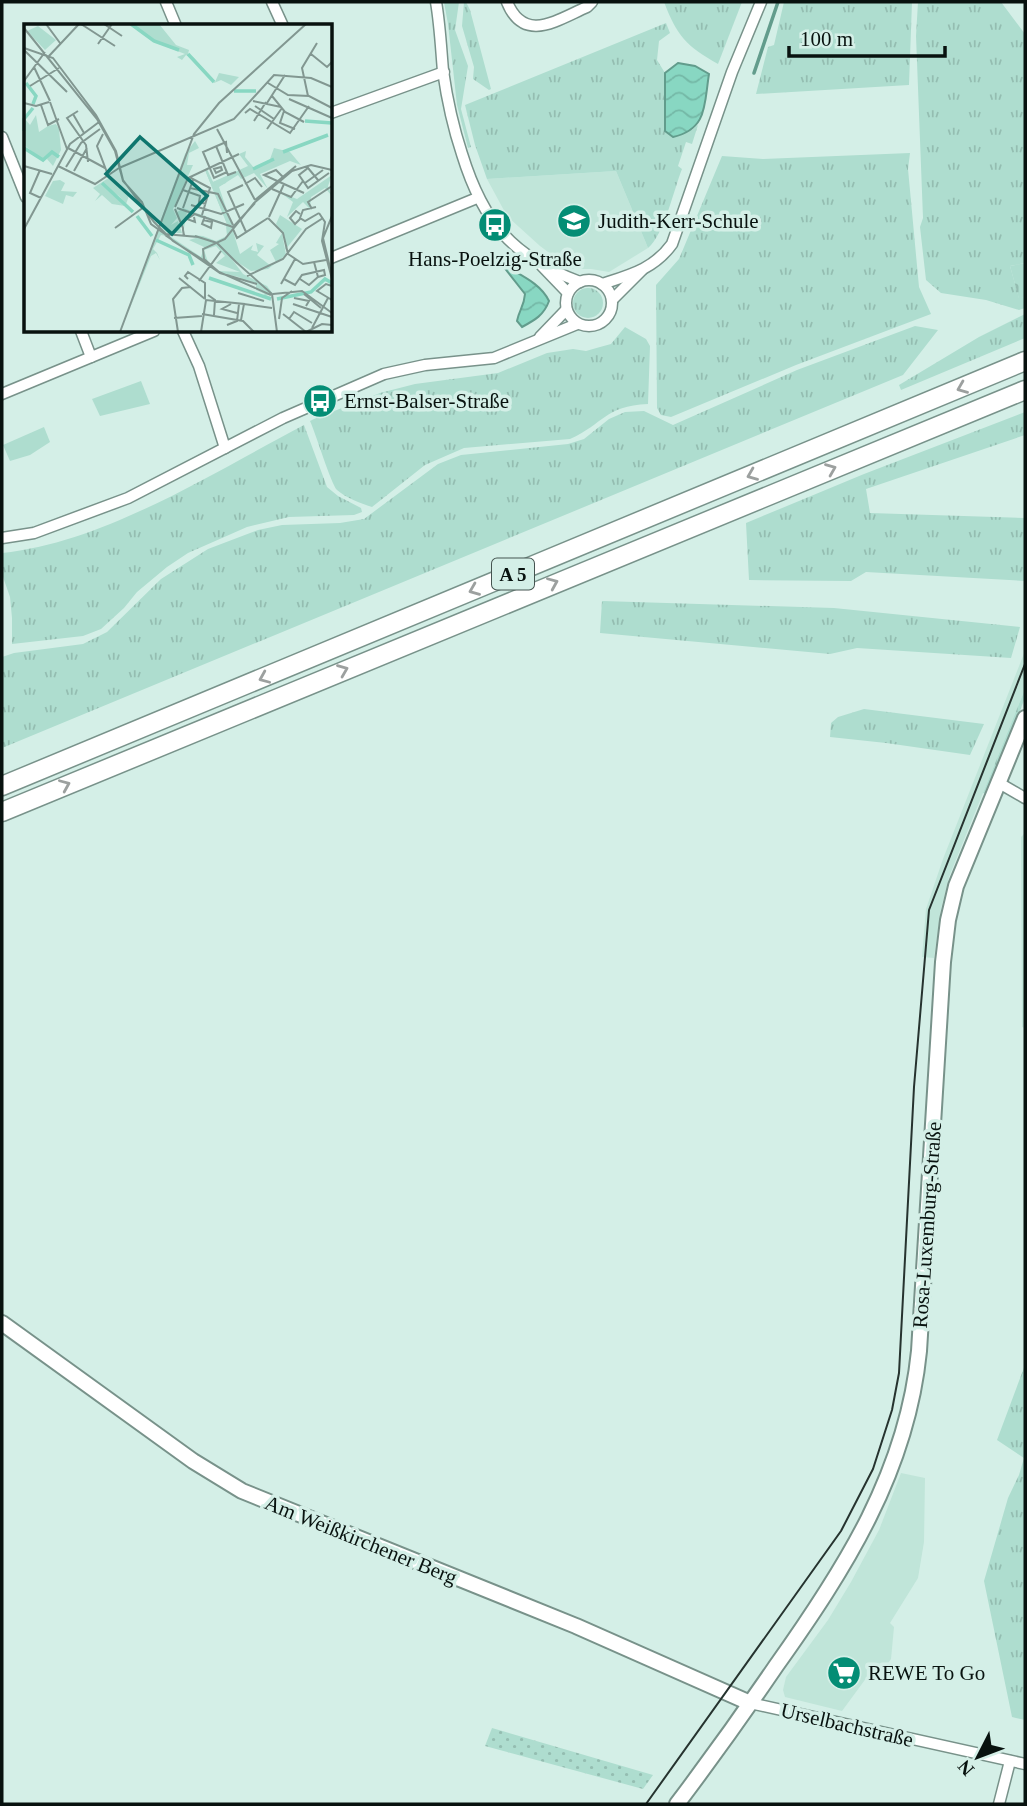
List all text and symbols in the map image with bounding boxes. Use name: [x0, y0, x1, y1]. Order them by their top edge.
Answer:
scale bar: [789, 14, 945, 58]
inset map: [24, 24, 332, 332]
text: 100 m: [800, 27, 853, 51]
school or university icon: Judith-Kerr-Schule: [555, 202, 593, 240]
bus stop icon: Hans-Poelzig-Straße: [476, 206, 514, 244]
place label: Judith-Kerr-Schule: [598, 209, 759, 233]
place label: Hans-Poelzig-Straße: [408, 247, 582, 271]
one-way arrow: [957, 379, 969, 393]
bus stop icon: Ernst-Balser-Straße: [301, 382, 339, 420]
place label: Ernst-Balser-Straße: [344, 389, 509, 413]
one-way arrow: [825, 463, 837, 477]
one-way arrow: [747, 467, 759, 481]
road number: A 5: [492, 558, 534, 590]
one-way arrow: [546, 577, 558, 591]
one-way arrow: [469, 582, 481, 596]
one-way arrow: [335, 664, 348, 678]
one-way arrow: [259, 670, 271, 684]
one-way arrow: [58, 780, 70, 794]
street label: Rosa-Luxemburg-Straße: [908, 1121, 946, 1329]
street label: Am Weißkirchener Berg: [261, 1490, 461, 1590]
supermarket icon: REWE To Go: [825, 1654, 863, 1692]
place label: REWE To Go: [868, 1661, 985, 1685]
street label: Urselbachstraße: [778, 1698, 916, 1752]
north arrow: [943, 1722, 1013, 1792]
text: N: [953, 1756, 978, 1780]

